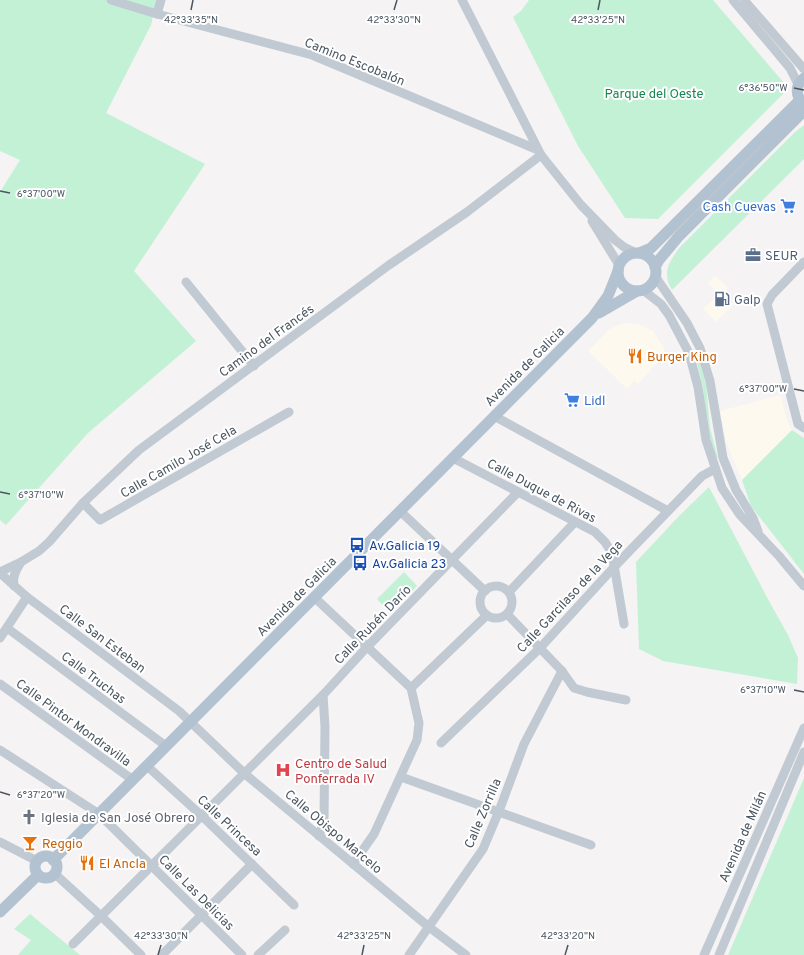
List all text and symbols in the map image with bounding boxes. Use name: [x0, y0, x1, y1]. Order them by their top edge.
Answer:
text: 42°33'35"N: [164, 14, 218, 27]
text: 42°33'30"N: [367, 14, 421, 27]
text: 42°33'25"N: [571, 14, 625, 27]
street label: Camino Escobalón: [302, 35, 407, 90]
text: 6°36'50"W: [738, 82, 788, 95]
park label: Parque del Oeste: [604, 87, 704, 103]
text: 6°37'00"W: [17, 188, 65, 201]
supermarket icon: Cash Cuevas: [779, 197, 797, 215]
place label: Cash Cuevas: [703, 200, 776, 216]
office icon: SEUR: [744, 246, 762, 264]
place label: SEUR: [765, 249, 798, 265]
fuel station icon: Galp: [713, 290, 731, 308]
place label: Galp: [734, 293, 761, 309]
street label: Camino del Francés: [216, 302, 318, 381]
street label: Avenida de Galicia: [482, 324, 569, 411]
restaurant icon: Burger King: [626, 347, 644, 365]
place label: Burger King: [647, 350, 717, 366]
text: 6°37'00"W: [739, 383, 787, 396]
supermarket icon: Lidl: [563, 391, 581, 409]
place label: Lidl: [584, 394, 605, 410]
street label: Calle Camilo José Cela: [118, 423, 240, 503]
street label: Calle Duque de Rivas: [484, 456, 598, 527]
text: 6°37'10"W: [18, 489, 64, 502]
bus stop icon: Av.Galicia 19: [348, 536, 366, 554]
street label: Calle Garcilaso de la Vega: [514, 538, 627, 657]
place label: Av.Galicia 19: [369, 539, 440, 555]
street label: Avenida de Galicia: [254, 554, 341, 641]
bus stop icon: Av.Galicia 23: [351, 554, 369, 572]
place label: Av.Galicia 23: [372, 557, 446, 573]
street label: Calle Rubén Darío: [332, 582, 415, 668]
street label: Calle San Esteban: [55, 602, 148, 677]
street label: Calle Truchas: [57, 649, 128, 708]
street label: Calle Pintor Mondravilla: [12, 676, 134, 771]
text: 6°37'10"W: [740, 684, 786, 697]
place label: Centro de Salud Ponferrada IV: [295, 757, 387, 788]
hospital icon: Centro de Salud Ponferrada IV: [274, 761, 292, 779]
street label: Calle Zorrilla: [462, 776, 506, 851]
street label: Calle Obispo Marcelo: [281, 787, 385, 878]
text: 6°37'20"W: [17, 789, 65, 802]
street label: Avenida de Milán: [717, 789, 771, 885]
street label: Calle Princesa: [193, 793, 264, 860]
church icon: Iglesia de San José Obrero: [20, 808, 38, 826]
place label: Iglesia de San José Obrero: [41, 811, 195, 827]
bar icon: Reggio: [21, 834, 39, 852]
place label: Reggio: [42, 837, 83, 853]
street label: Calle Las Delicias: [154, 852, 237, 935]
restaurant icon: El Ancla: [78, 854, 96, 872]
place label: El Ancla: [99, 857, 146, 873]
text: 42°33'30"N: [134, 930, 188, 943]
text: 42°33'25"N: [337, 930, 391, 943]
text: 42°33'20"N: [541, 930, 595, 943]

